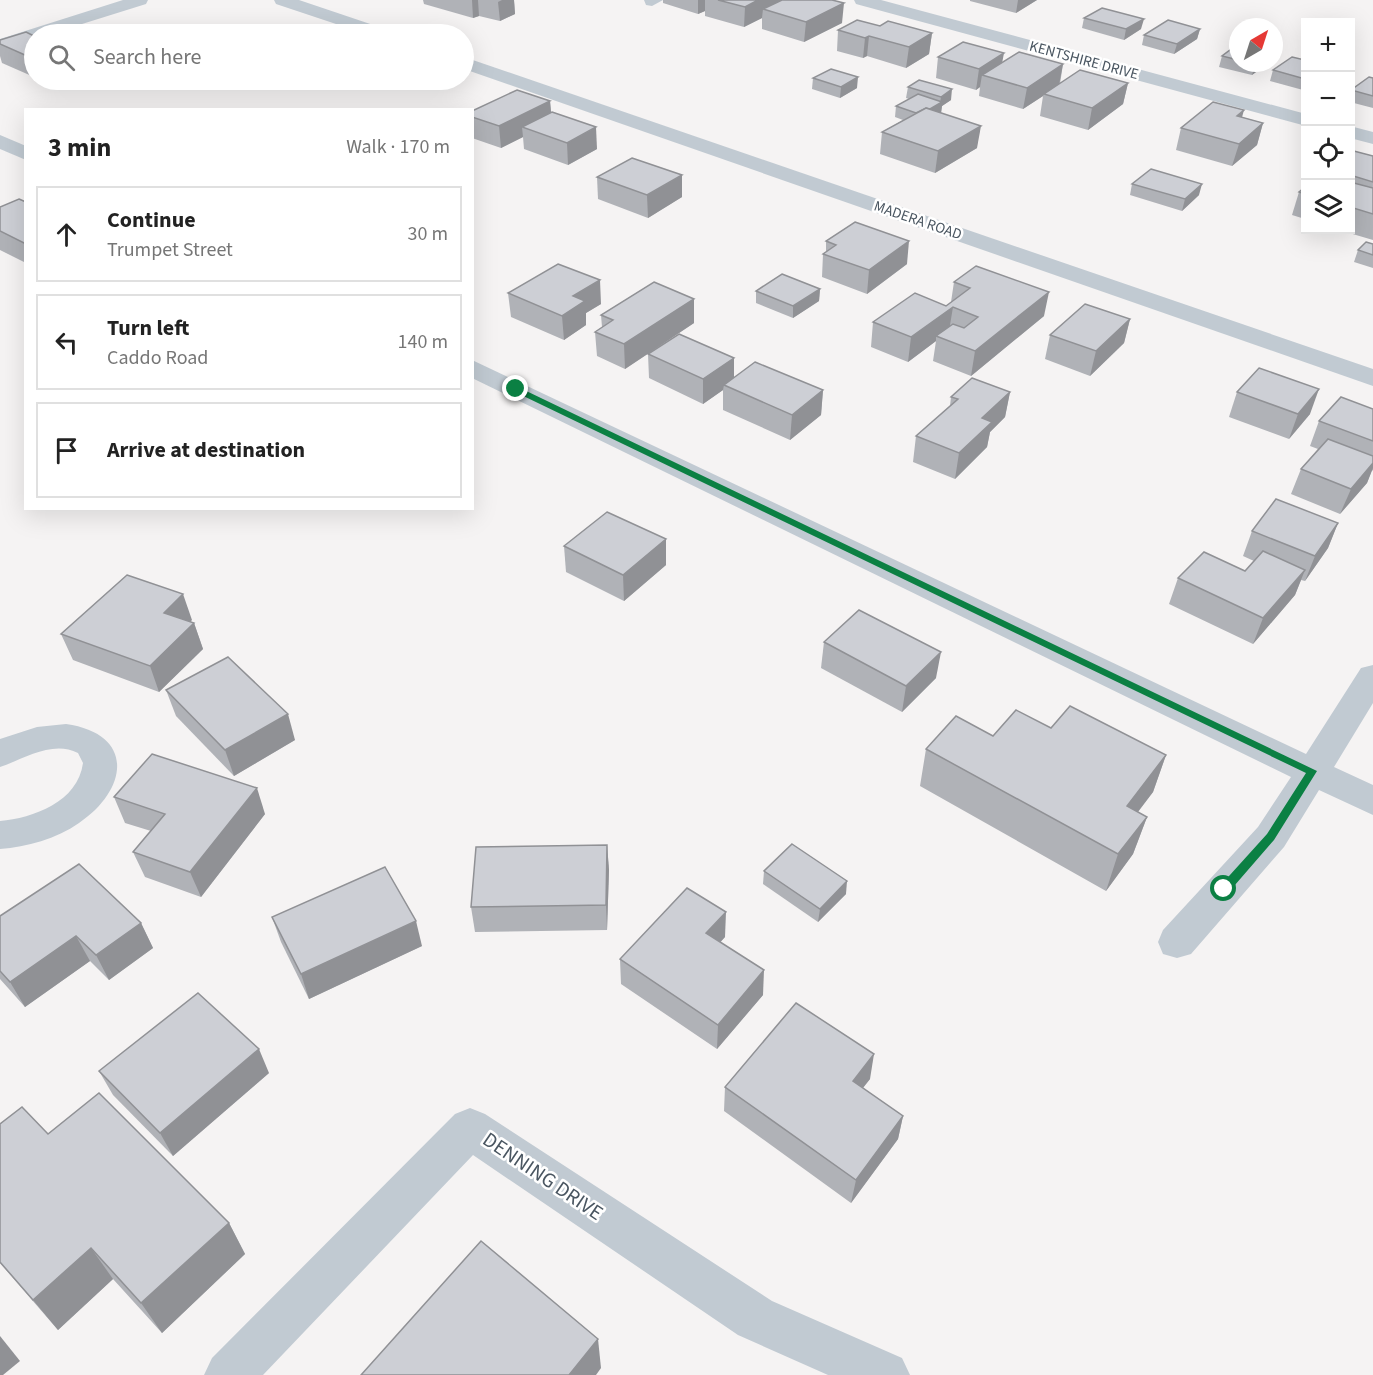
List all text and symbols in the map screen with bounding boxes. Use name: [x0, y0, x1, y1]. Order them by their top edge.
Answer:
north arrow: [1229, 18, 1283, 72]
map controls: [1301, 18, 1355, 234]
button: +: [1301, 18, 1355, 72]
search box: [24, 24, 474, 90]
street label: KENTSHIRE DRIVE: [1027, 36, 1141, 85]
icon: search: [45, 41, 78, 74]
text: Search here: [93, 41, 201, 73]
button: −: [1301, 72, 1355, 126]
button: locate: [1301, 126, 1355, 180]
text: 3 min: [48, 129, 111, 166]
text: Walk · 170 m: [346, 133, 450, 161]
button: layers: [1301, 180, 1355, 234]
street label: MADERA ROAD: [871, 196, 965, 245]
text: Continue: [107, 204, 196, 236]
icon: ahead: [50, 218, 83, 251]
text: 30 m: [408, 220, 448, 248]
text: Trumpet Street: [107, 236, 233, 264]
text: Turn left: [107, 312, 189, 344]
icon: left: [50, 326, 83, 359]
text: 140 m: [398, 328, 448, 356]
text: Caddo Road: [107, 344, 208, 372]
route end: [502, 375, 528, 401]
icon: arrive: [50, 434, 83, 467]
text: Arrive at destination: [107, 434, 305, 466]
route start: [1210, 875, 1236, 901]
street label: DENNING DRIVE: [477, 1125, 609, 1227]

